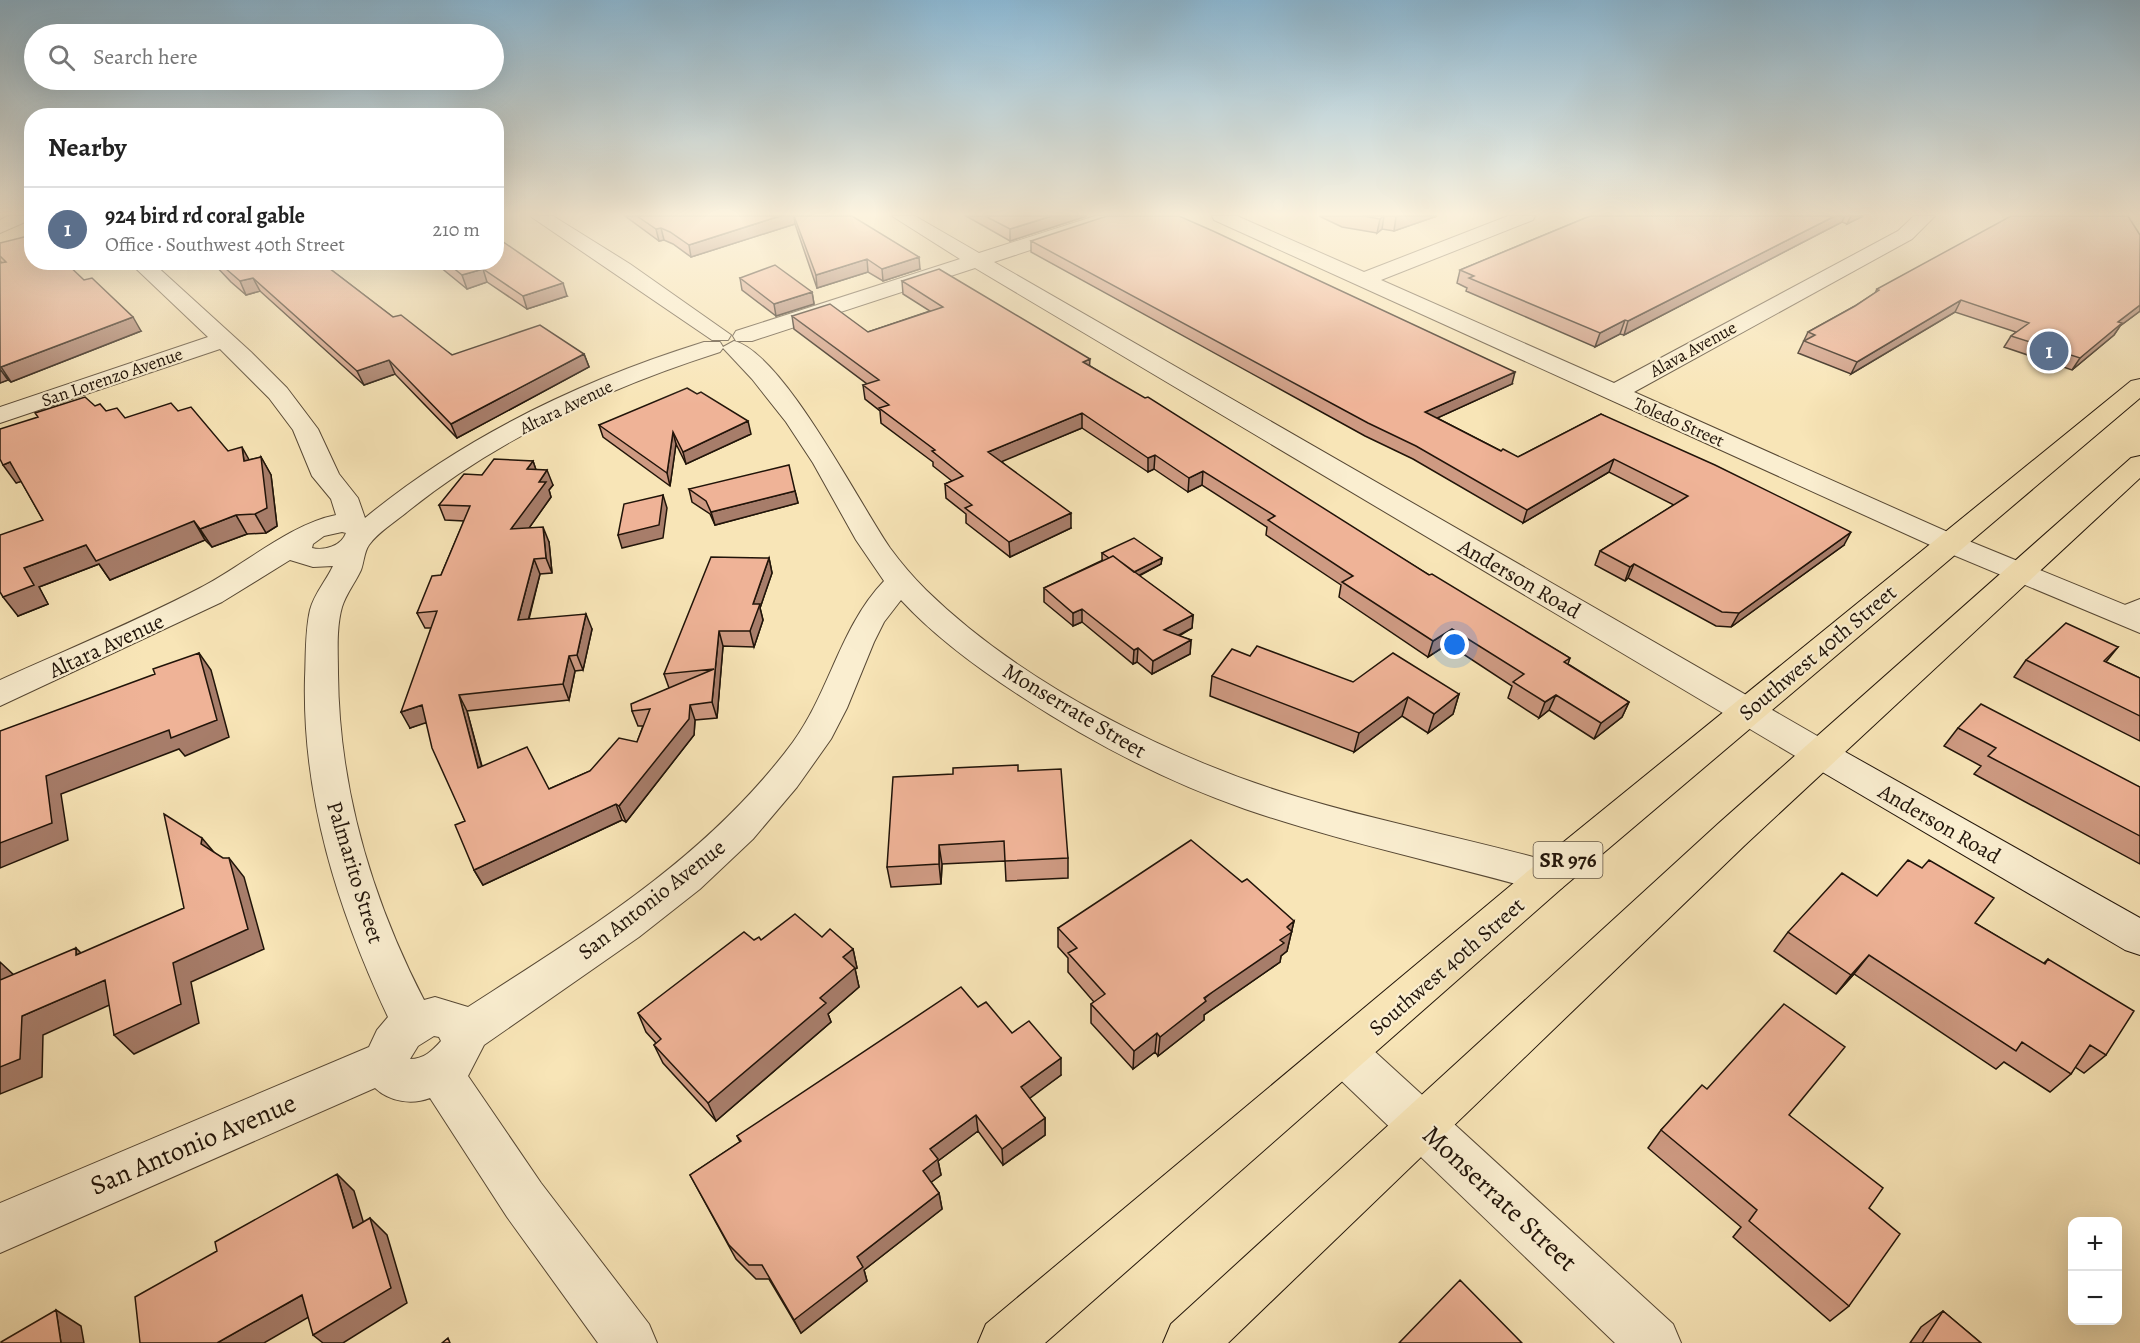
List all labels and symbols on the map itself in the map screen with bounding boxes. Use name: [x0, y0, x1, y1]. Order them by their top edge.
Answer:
street label: Alava Avenue: [1644, 315, 1741, 383]
pin: 1: [2030, 328, 2068, 374]
street label: San Lorenzo Avenue: [38, 342, 186, 412]
street label: Altara Avenue: [514, 374, 617, 440]
street label: Toledo Street: [1630, 391, 1728, 453]
street label: Anderson Road: [1452, 531, 1586, 626]
street label: Southwest 40th Street: [1732, 578, 1903, 728]
street label: Altara Avenue: [43, 606, 169, 686]
your location: [1440, 630, 1469, 659]
street label: Monserrate Street: [997, 656, 1152, 766]
street label: Anderson Road: [1872, 776, 2006, 871]
street label: Palmarito Street: [319, 798, 391, 947]
street label: San Antonio Avenue: [572, 833, 732, 967]
road number: SR 976: [1534, 842, 1602, 878]
street label: Southwest 40th Street: [1362, 891, 1531, 1043]
street label: San Antonio Avenue: [84, 1084, 302, 1204]
street label: Monserrate Street: [1415, 1117, 1585, 1279]

